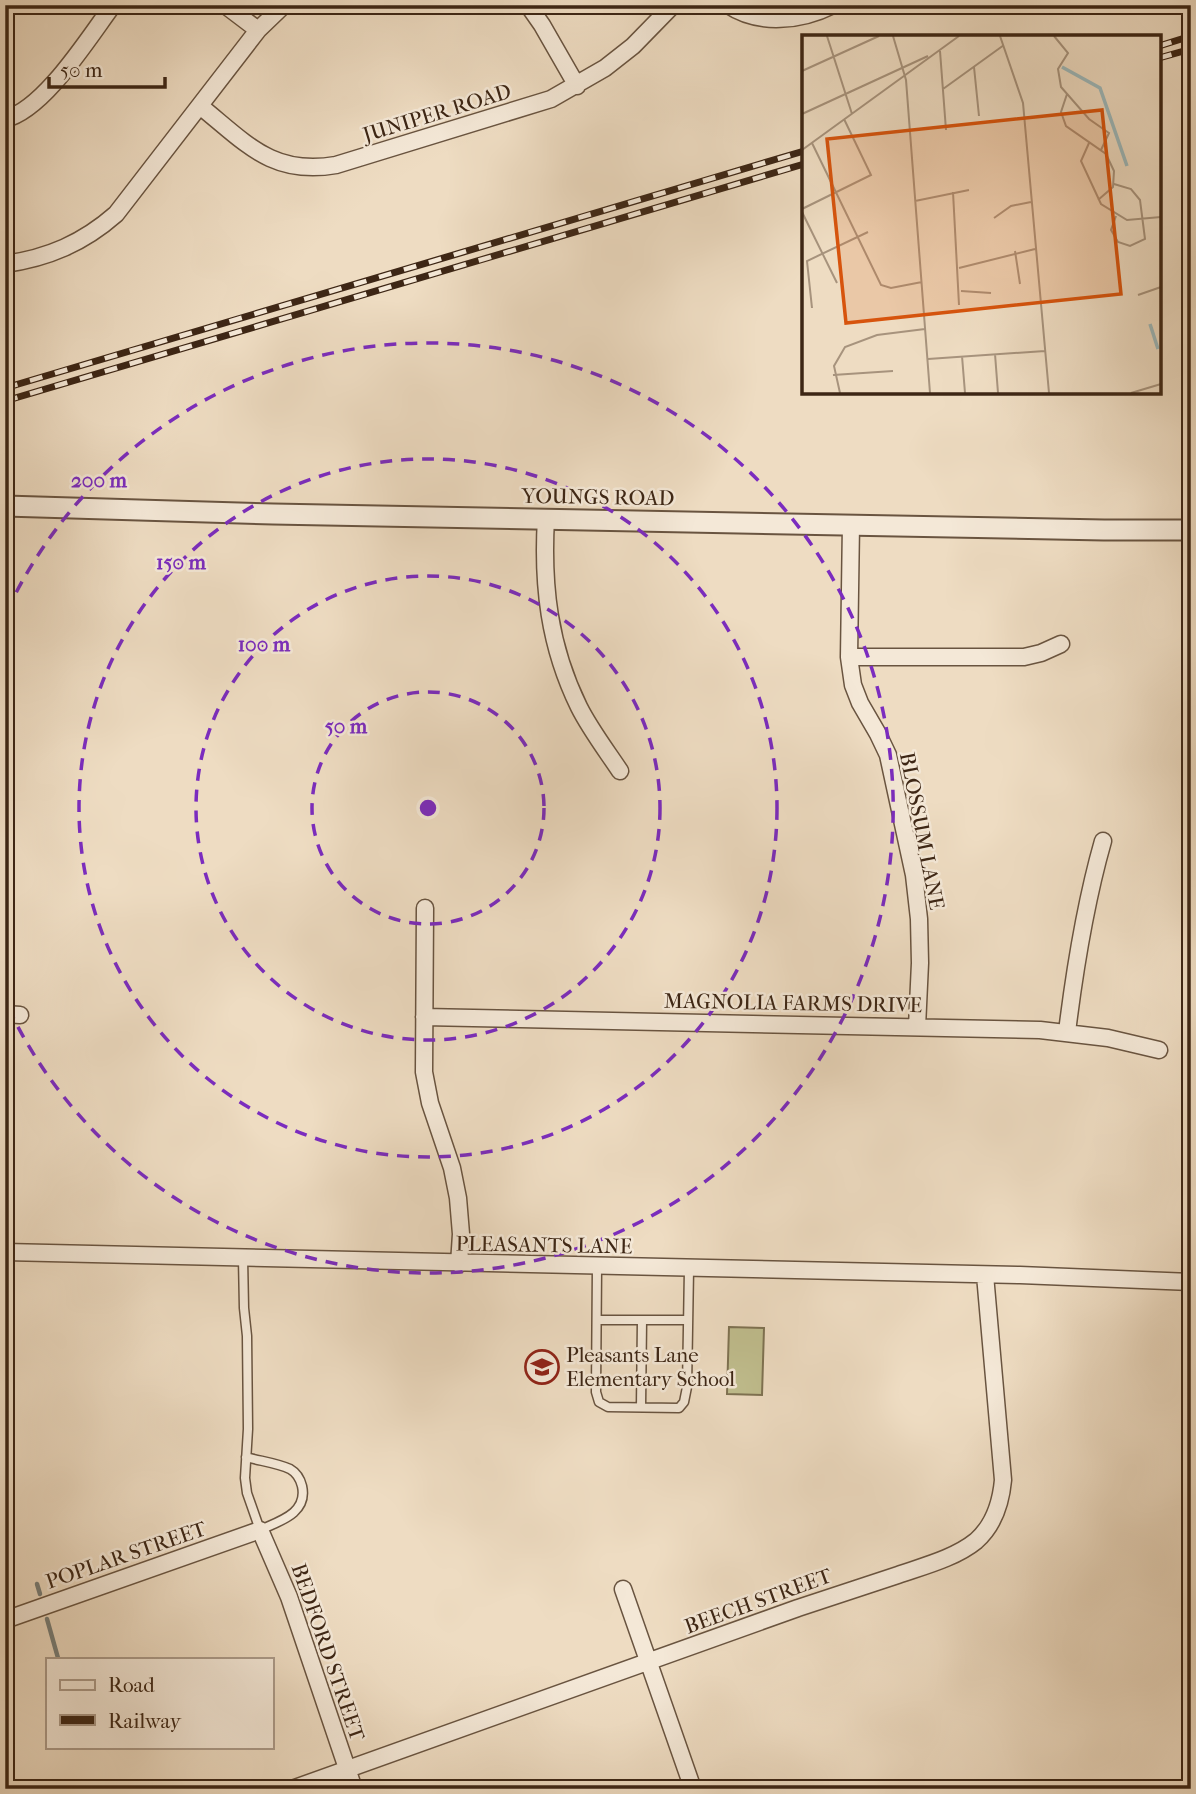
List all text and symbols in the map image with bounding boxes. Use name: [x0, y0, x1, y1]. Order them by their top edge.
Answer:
inset map: [802, 35, 1161, 394]
scale bar: [49, 46, 164, 90]
text: 50 m: [60, 58, 103, 82]
street label: JUNIPER ROAD: [358, 79, 514, 148]
text: 200 m: [71, 468, 128, 492]
street label: YOUNGS ROAD: [520, 484, 675, 510]
text: 150 m: [156, 550, 207, 574]
text: 100 m: [238, 632, 291, 656]
text: 50 m: [325, 714, 368, 738]
street label: BLOSSUM LANE: [895, 750, 949, 912]
centre of rings: [416, 796, 440, 820]
street label: MAGNOLIA FARMS DRIVE: [664, 989, 923, 1017]
street label: PLEASANTS LANE: [455, 1231, 633, 1259]
place label: Pleasants Lane Elementary School: [566, 1343, 735, 1391]
school or university icon: Pleasants Lane Elementary School: [523, 1348, 561, 1386]
street label: POPLAR STREET: [43, 1516, 210, 1594]
street label: BEDFORD STREET: [286, 1560, 370, 1744]
street label: BEECH STREET: [681, 1563, 835, 1639]
legend: [46, 1658, 273, 1748]
text: Road: [108, 1673, 155, 1697]
text: Railway: [108, 1709, 182, 1733]

